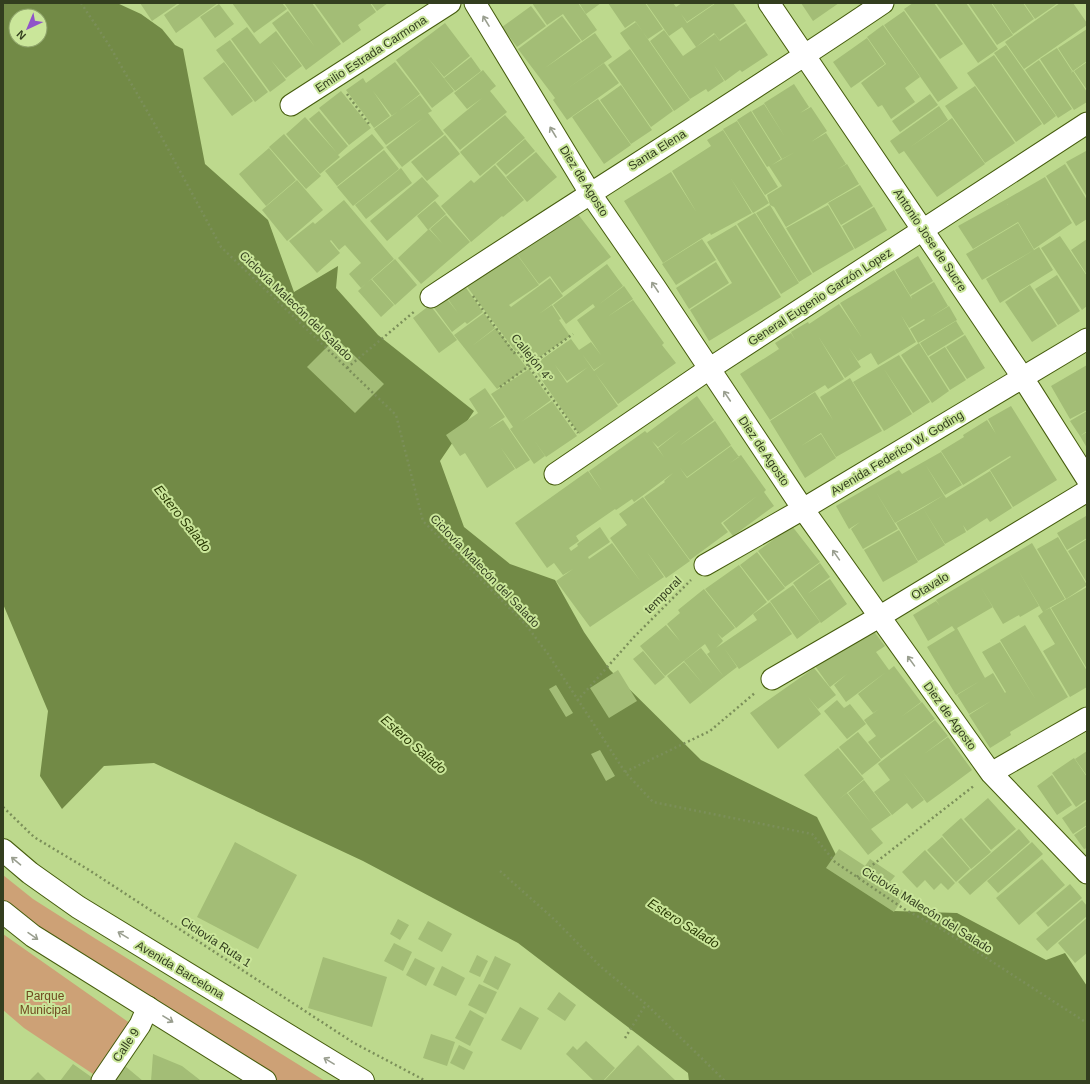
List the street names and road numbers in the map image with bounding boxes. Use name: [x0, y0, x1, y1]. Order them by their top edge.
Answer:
street label: Emilio Estrada Carmona: [313, 13, 430, 95]
street label: Santa Elena: [626, 127, 689, 173]
street label: Diez de Agosto: [557, 143, 611, 219]
street label: Antonio Jose de Sucre: [890, 186, 970, 294]
street label: General Eugenio Garzón Lopez: [745, 245, 895, 349]
street label: Ciclovía Malecón del Salado: [237, 248, 356, 364]
street label: Callejón 4°: [508, 331, 556, 385]
street label: Avenida Federico W. Goding: [828, 408, 966, 498]
street label: Diez de Agosto: [736, 414, 793, 489]
street label: Ciclovía Malecón del Salado: [427, 512, 543, 631]
street label: Otavalo: [909, 569, 952, 603]
street label: temporal: [642, 574, 684, 616]
street label: Diez de Agosto: [921, 679, 980, 753]
street label: Ciclovía Malecón del Salado: [859, 864, 995, 956]
street label: Ciclovía Ruta 1: [178, 914, 254, 970]
street label: Avenida Barcelona: [133, 938, 227, 1002]
street label: Calle 9: [110, 1025, 142, 1064]

